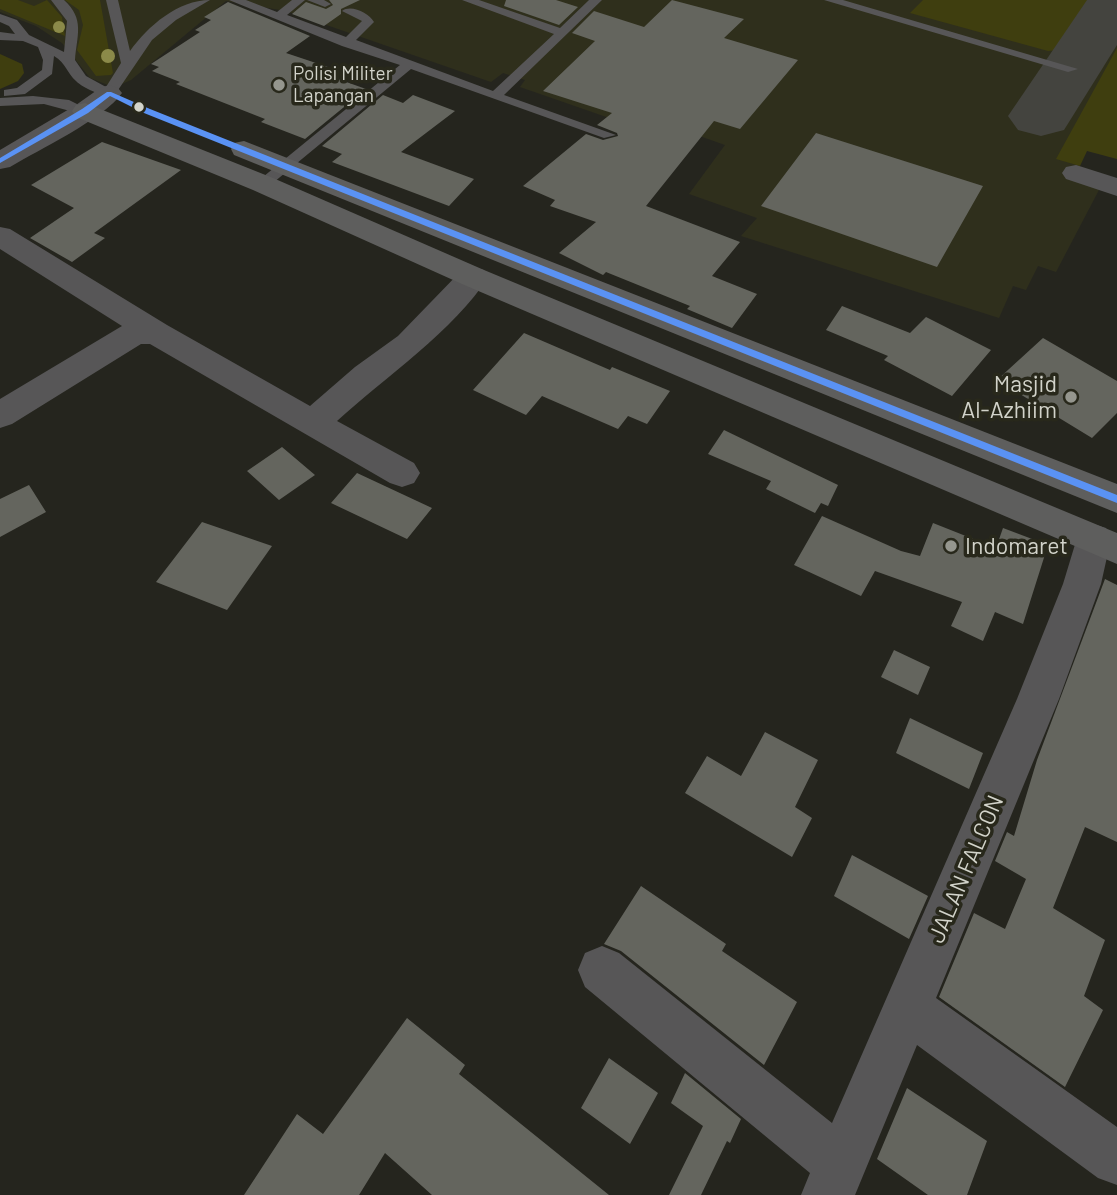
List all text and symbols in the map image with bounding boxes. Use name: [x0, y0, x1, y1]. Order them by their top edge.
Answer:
place label: Polisi Militer Lapangan: [293, 63, 393, 107]
marker: Polisi Militer Lapangan: [271, 77, 287, 93]
unlabelled marker: [132, 100, 146, 114]
place label: Masjid Al-Azhiim: [961, 370, 1057, 424]
marker: Masjid Al-Azhiim: [1063, 389, 1079, 405]
place label: Indomaret: [965, 532, 1068, 560]
marker: Indomaret: [943, 538, 959, 554]
street label: JALAN FALCON: [922, 791, 1010, 947]

